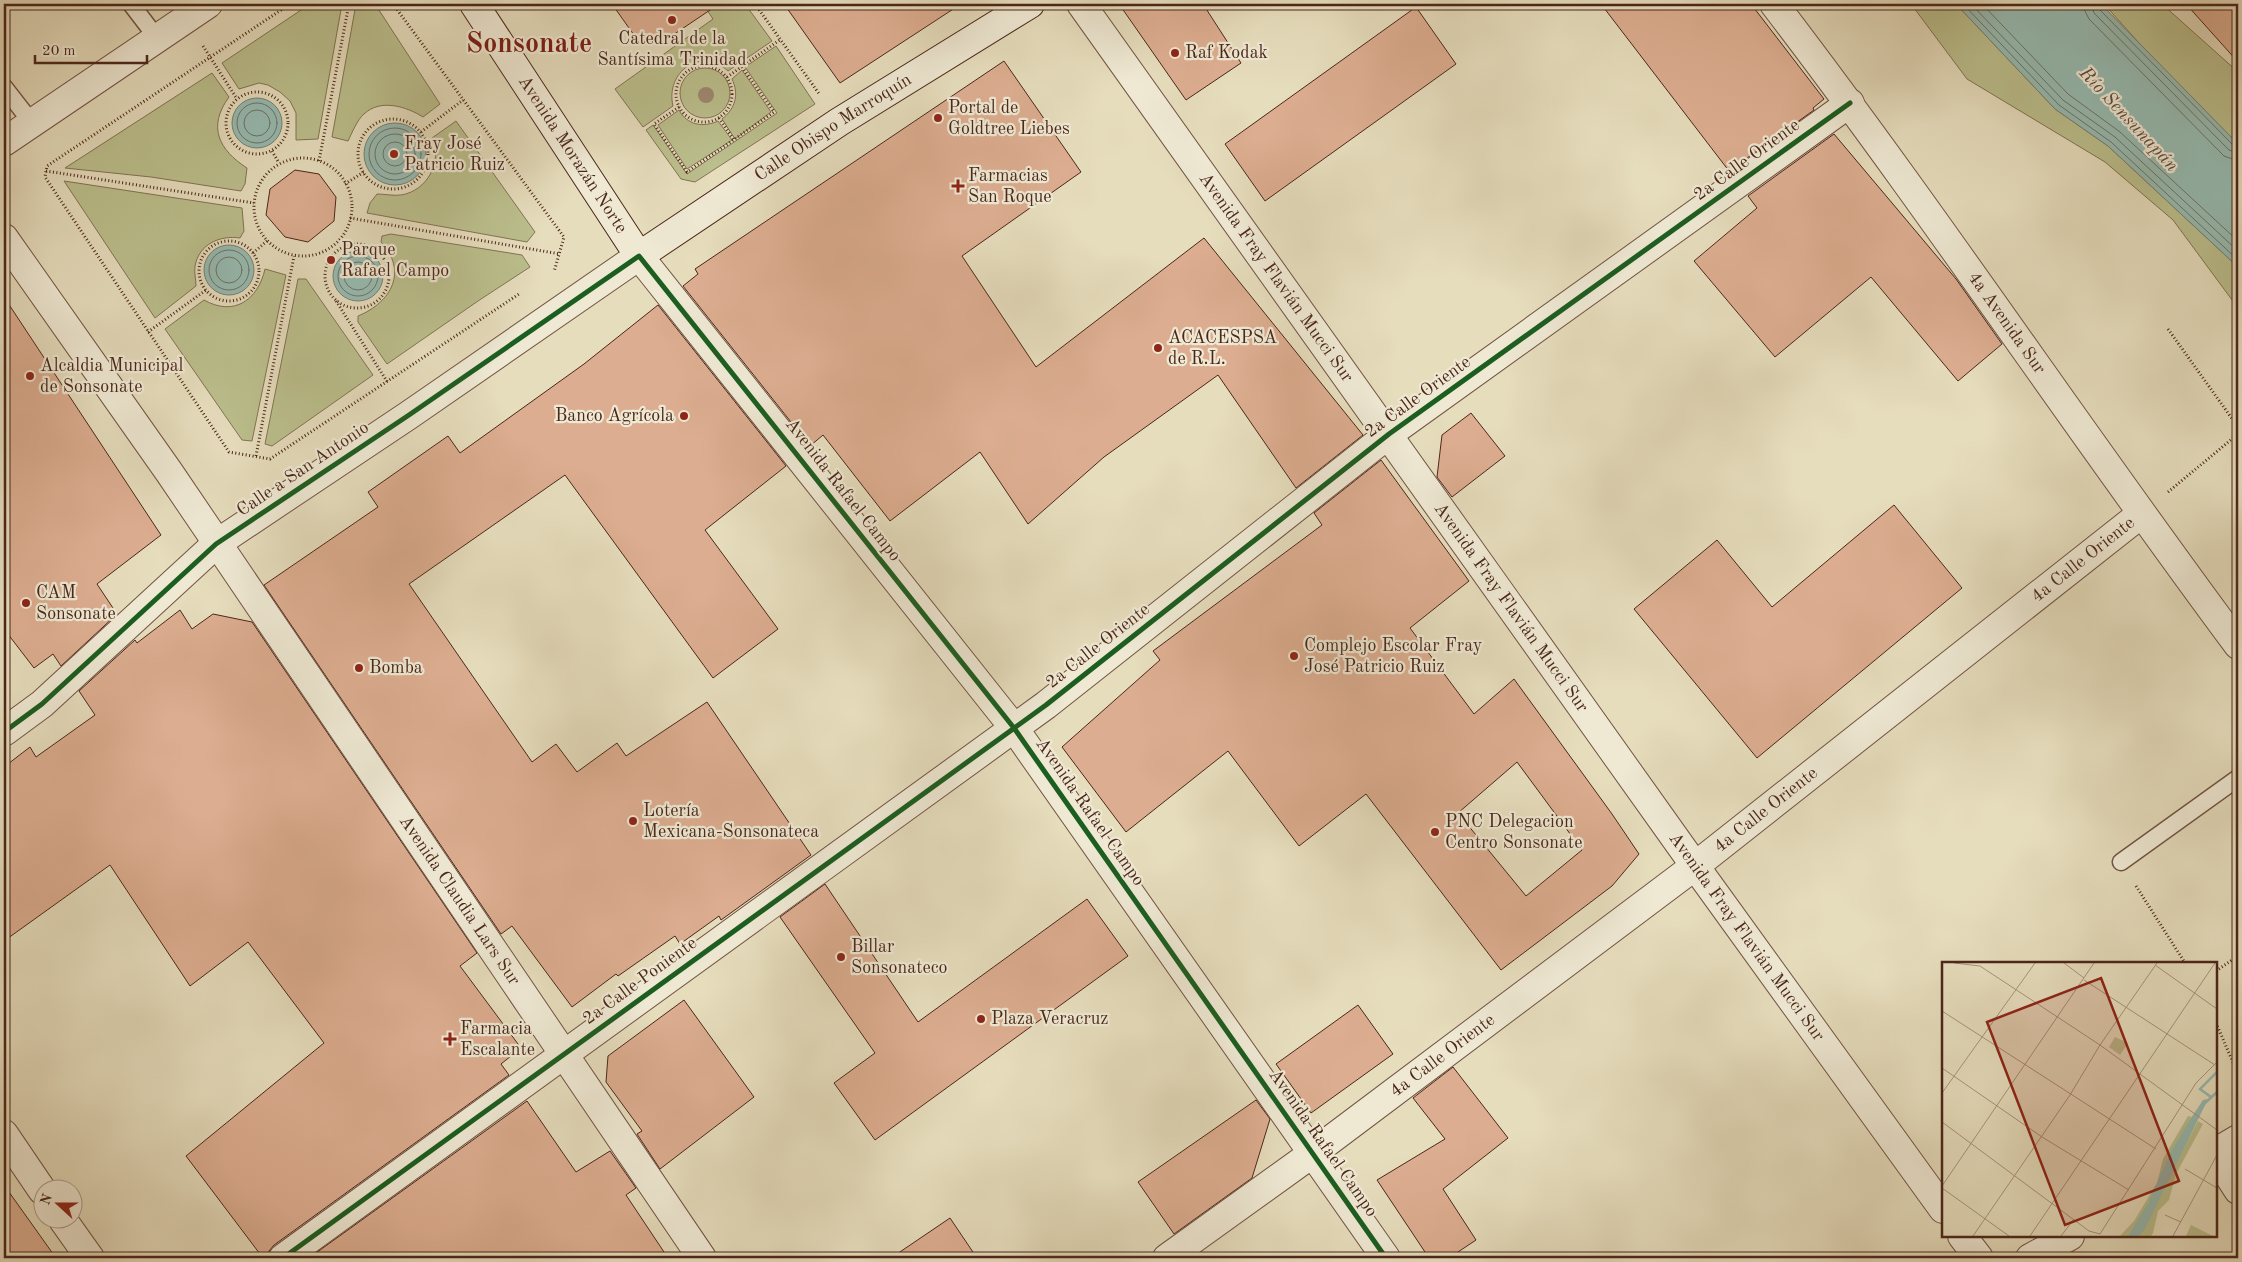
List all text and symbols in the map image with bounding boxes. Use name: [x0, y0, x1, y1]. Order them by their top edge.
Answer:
marker: Catedral de la Santísima Trinidad: [666, 14, 678, 26]
place label: Catedral de la Santísima Trinidad: [597, 30, 747, 69]
district label: Sonsonate: [466, 31, 592, 59]
scale bar: [35, 32, 148, 64]
text: 20 m: [42, 44, 76, 59]
place label: Raf Kodak: [1185, 44, 1268, 62]
marker: Raf Kodak: [1169, 47, 1181, 59]
water label: Río Sensunapán: [2074, 63, 2181, 176]
street label: Calle Obispo Marroquín: [751, 70, 915, 185]
street label: Avenida Morazán Norte: [515, 73, 631, 237]
place label: Portal de Goldtree Liebes: [948, 99, 1070, 138]
marker: Portal de Goldtree Liebes: [932, 112, 944, 124]
street label: 2a Calle Oriente: [1691, 116, 1803, 204]
place label: Fray José Patricio Ruiz: [404, 135, 505, 174]
marker: Fray José Patricio Ruiz: [388, 148, 400, 160]
place label: Farmacias San Roque: [968, 167, 1052, 206]
street label: Avenida Fray Flavián Mucci Sur: [1195, 170, 1357, 386]
marker: Farmacias San Roque: [952, 180, 964, 192]
place label: Parque Rafael Campo: [341, 241, 449, 280]
marker: Parque Rafael Campo: [325, 254, 337, 266]
street label: 4a Avenida Sur: [1965, 269, 2049, 378]
place label: ACACESPSA de R.L.: [1168, 329, 1278, 368]
marker: ACACESPSA de R.L.: [1152, 342, 1164, 354]
street label: 2a Calle Oriente: [1362, 353, 1474, 441]
place label: Alcaldia Municipal de Sonsonate: [40, 357, 184, 396]
marker: Alcaldia Municipal de Sonsonate: [24, 370, 36, 382]
place label: Banco Agrícola: [555, 407, 674, 425]
marker: Banco Agrícola: [678, 410, 690, 422]
street label: Avenida Rafael Campo: [782, 415, 904, 565]
street label: Calle a San Antonio: [234, 418, 372, 520]
street label: Avenida Fray Flavián Mucci Sur: [1430, 500, 1592, 716]
street label: 4a Calle Oriente: [2028, 514, 2138, 606]
place label: CAM Sonsonate: [36, 584, 116, 623]
marker: CAM Sonsonate: [20, 597, 32, 609]
street label: 2a Calle Oriente: [1043, 600, 1153, 692]
place label: Complejo Escolar Fray José Patricio Ruiz: [1304, 637, 1483, 676]
marker: Complejo Escolar Fray José Patricio Ruiz: [1288, 650, 1300, 662]
place label: Bomba: [369, 659, 423, 677]
marker: Bomba: [353, 662, 365, 674]
street label: Avenida Rafael Campo: [1032, 735, 1148, 889]
street label: 4a Calle Oriente: [1711, 764, 1821, 856]
place label: Lotería Mexicana-Sonsonateca: [643, 802, 819, 841]
street label: Avenida Claudia Lars Sur: [396, 812, 524, 989]
place label: PNC Delegacion Centro Sonsonate: [1445, 813, 1582, 852]
marker: Lotería Mexicana-Sonsonateca: [627, 815, 639, 827]
marker: PNC Delegacion Centro Sonsonate: [1429, 826, 1441, 838]
street label: Avenida Fray Flavián Mucci Sur: [1665, 829, 1828, 1045]
street label: 2a Calle Poniente: [580, 934, 700, 1028]
place label: Billar Sonsonateco: [851, 938, 948, 977]
marker: Billar Sonsonateco: [835, 951, 847, 963]
inset map: [1942, 962, 2217, 1237]
place label: Plaza Veracruz: [991, 1010, 1108, 1028]
street label: 4a Calle Oriente: [1387, 1011, 1498, 1101]
marker: Plaza Veracruz: [975, 1013, 987, 1025]
place label: Farmacia Escalante: [460, 1020, 535, 1059]
marker: Farmacia Escalante: [444, 1033, 456, 1045]
street label: Avenida Rafael Campo: [1265, 1066, 1381, 1220]
north arrow: [32, 1180, 82, 1230]
text: N: [38, 1192, 55, 1207]

